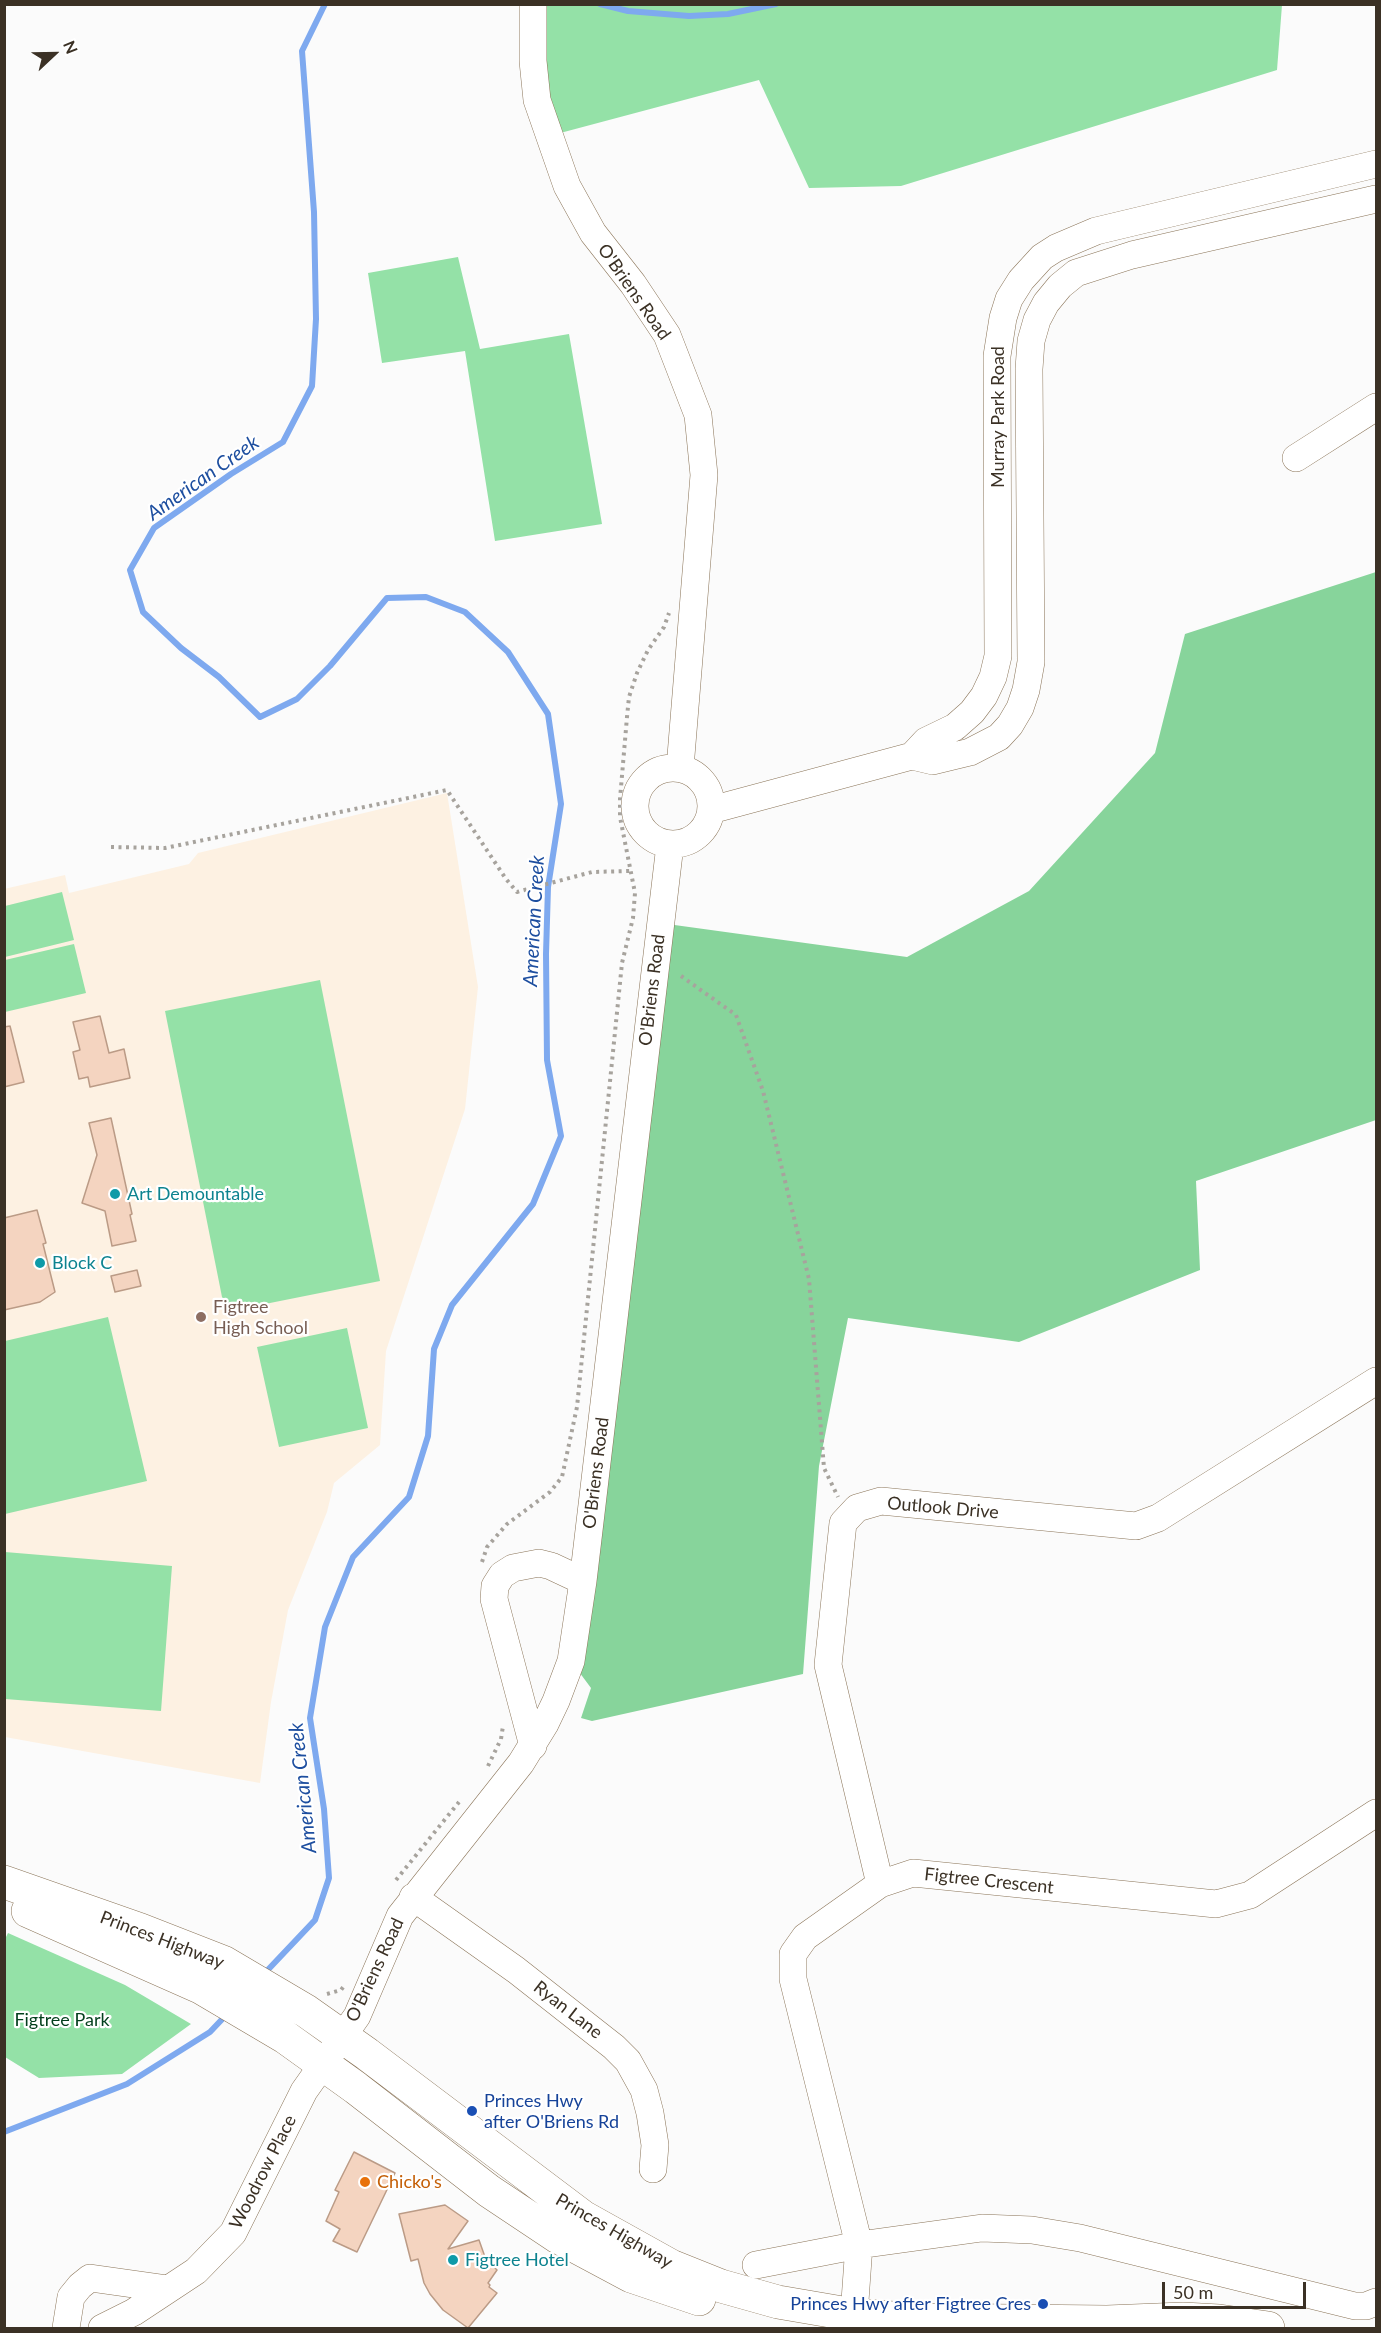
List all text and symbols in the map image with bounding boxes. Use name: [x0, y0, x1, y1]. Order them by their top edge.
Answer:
north arrow: [24, 24, 84, 84]
text: N: [60, 38, 82, 56]
street label: O'Briens Road: [593, 240, 675, 344]
street label: Murray Park Road: [987, 346, 1009, 488]
water label: American Creek: [142, 431, 264, 525]
water label: American Creek: [519, 855, 549, 987]
street label: O'Briens Road: [634, 933, 670, 1047]
place label: Art Demountable: [127, 1183, 264, 1205]
marker: Art Demountable: [108, 1187, 122, 1201]
place label: Block C: [52, 1252, 112, 1274]
marker: Block C: [33, 1256, 47, 1270]
place label: Figtree High School: [213, 1296, 308, 1338]
marker: Figtree High School: [194, 1310, 208, 1324]
street label: O'Briens Road: [578, 1416, 614, 1530]
street label: Outlook Drive: [886, 1492, 1000, 1524]
water label: American Creek: [284, 1721, 322, 1855]
street label: Figtree Crescent: [923, 1863, 1055, 1899]
street label: Princes Highway: [97, 1906, 227, 1974]
street label: O'Briens Road: [341, 1915, 409, 2025]
street label: Ryan Lane: [529, 1976, 607, 2044]
park label: Figtree Park: [14, 2009, 110, 2031]
place label: Princes Hwy after O'Briens Rd: [484, 2090, 619, 2132]
marker: Princes Hwy after O'Briens Rd: [465, 2104, 479, 2118]
street label: Woodrow Place: [225, 2111, 301, 2233]
place label: Chicko's: [377, 2171, 442, 2193]
marker: Chicko's: [358, 2175, 372, 2189]
street label: Princes Highway: [552, 2189, 676, 2273]
place label: Figtree Hotel: [465, 2249, 569, 2271]
marker: Figtree Hotel: [446, 2253, 460, 2267]
scale bar: [1165, 2270, 1309, 2308]
text: 50 m: [1173, 2281, 1213, 2303]
place label: Princes Hwy after Figtree Cres: [790, 2293, 1031, 2315]
marker: Princes Hwy after Figtree Cres: [1036, 2297, 1050, 2311]

